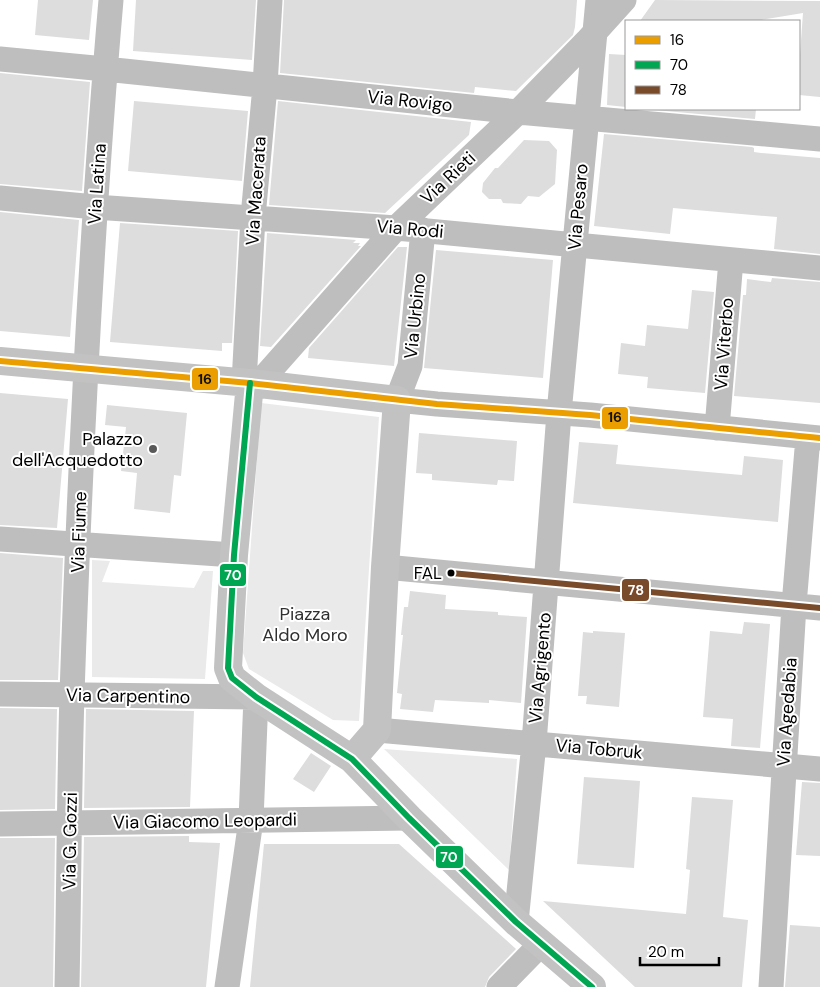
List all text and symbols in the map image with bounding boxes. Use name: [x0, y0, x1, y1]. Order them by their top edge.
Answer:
legend: [625, 20, 800, 110]
text: 16: [670, 30, 684, 50]
text: 70: [670, 55, 688, 75]
text: 78: [670, 80, 687, 100]
street label: Via Rovigo: [366, 85, 454, 117]
street label: Via Macerata: [240, 136, 272, 246]
street label: Via Latina: [82, 143, 112, 225]
street label: Via Rieti: [415, 146, 481, 210]
street label: Via Pesaro: [562, 163, 594, 251]
street label: Via Rodi: [375, 214, 445, 244]
street label: Via Urbino: [399, 272, 431, 360]
street label: Via Viterbo: [709, 297, 739, 391]
line badge: 16: [191, 367, 219, 391]
text: 16: [198, 370, 212, 388]
line badge: 16: [601, 406, 629, 430]
text: 16: [608, 408, 622, 426]
place label: Palazzo dell'Acquedotto: [12, 427, 143, 472]
marker: Palazzo dell'Acquedotto: [147, 443, 159, 455]
street label: Via Fiume: [66, 491, 92, 573]
place label: FAL: [414, 562, 442, 584]
line badge: 70: [219, 563, 247, 587]
text: 70: [224, 566, 242, 584]
marker: FAL: [446, 568, 456, 578]
line badge: 78: [621, 578, 650, 602]
text: 78: [628, 581, 644, 599]
park label: Piazza Aldo Moro: [262, 602, 348, 647]
street label: Via Agrigento: [523, 611, 557, 725]
street label: Via Agedabia: [771, 657, 803, 767]
street label: Via Carpentino: [66, 683, 190, 709]
street label: Via Tobruk: [554, 733, 644, 765]
street label: Via G. Gozzi: [57, 792, 83, 890]
street label: Via Giacomo Leopardi: [113, 807, 297, 835]
line badge: 70: [435, 845, 464, 869]
text: 70: [440, 848, 458, 866]
scale bar: [640, 934, 719, 966]
text: 20 m: [648, 942, 684, 962]

